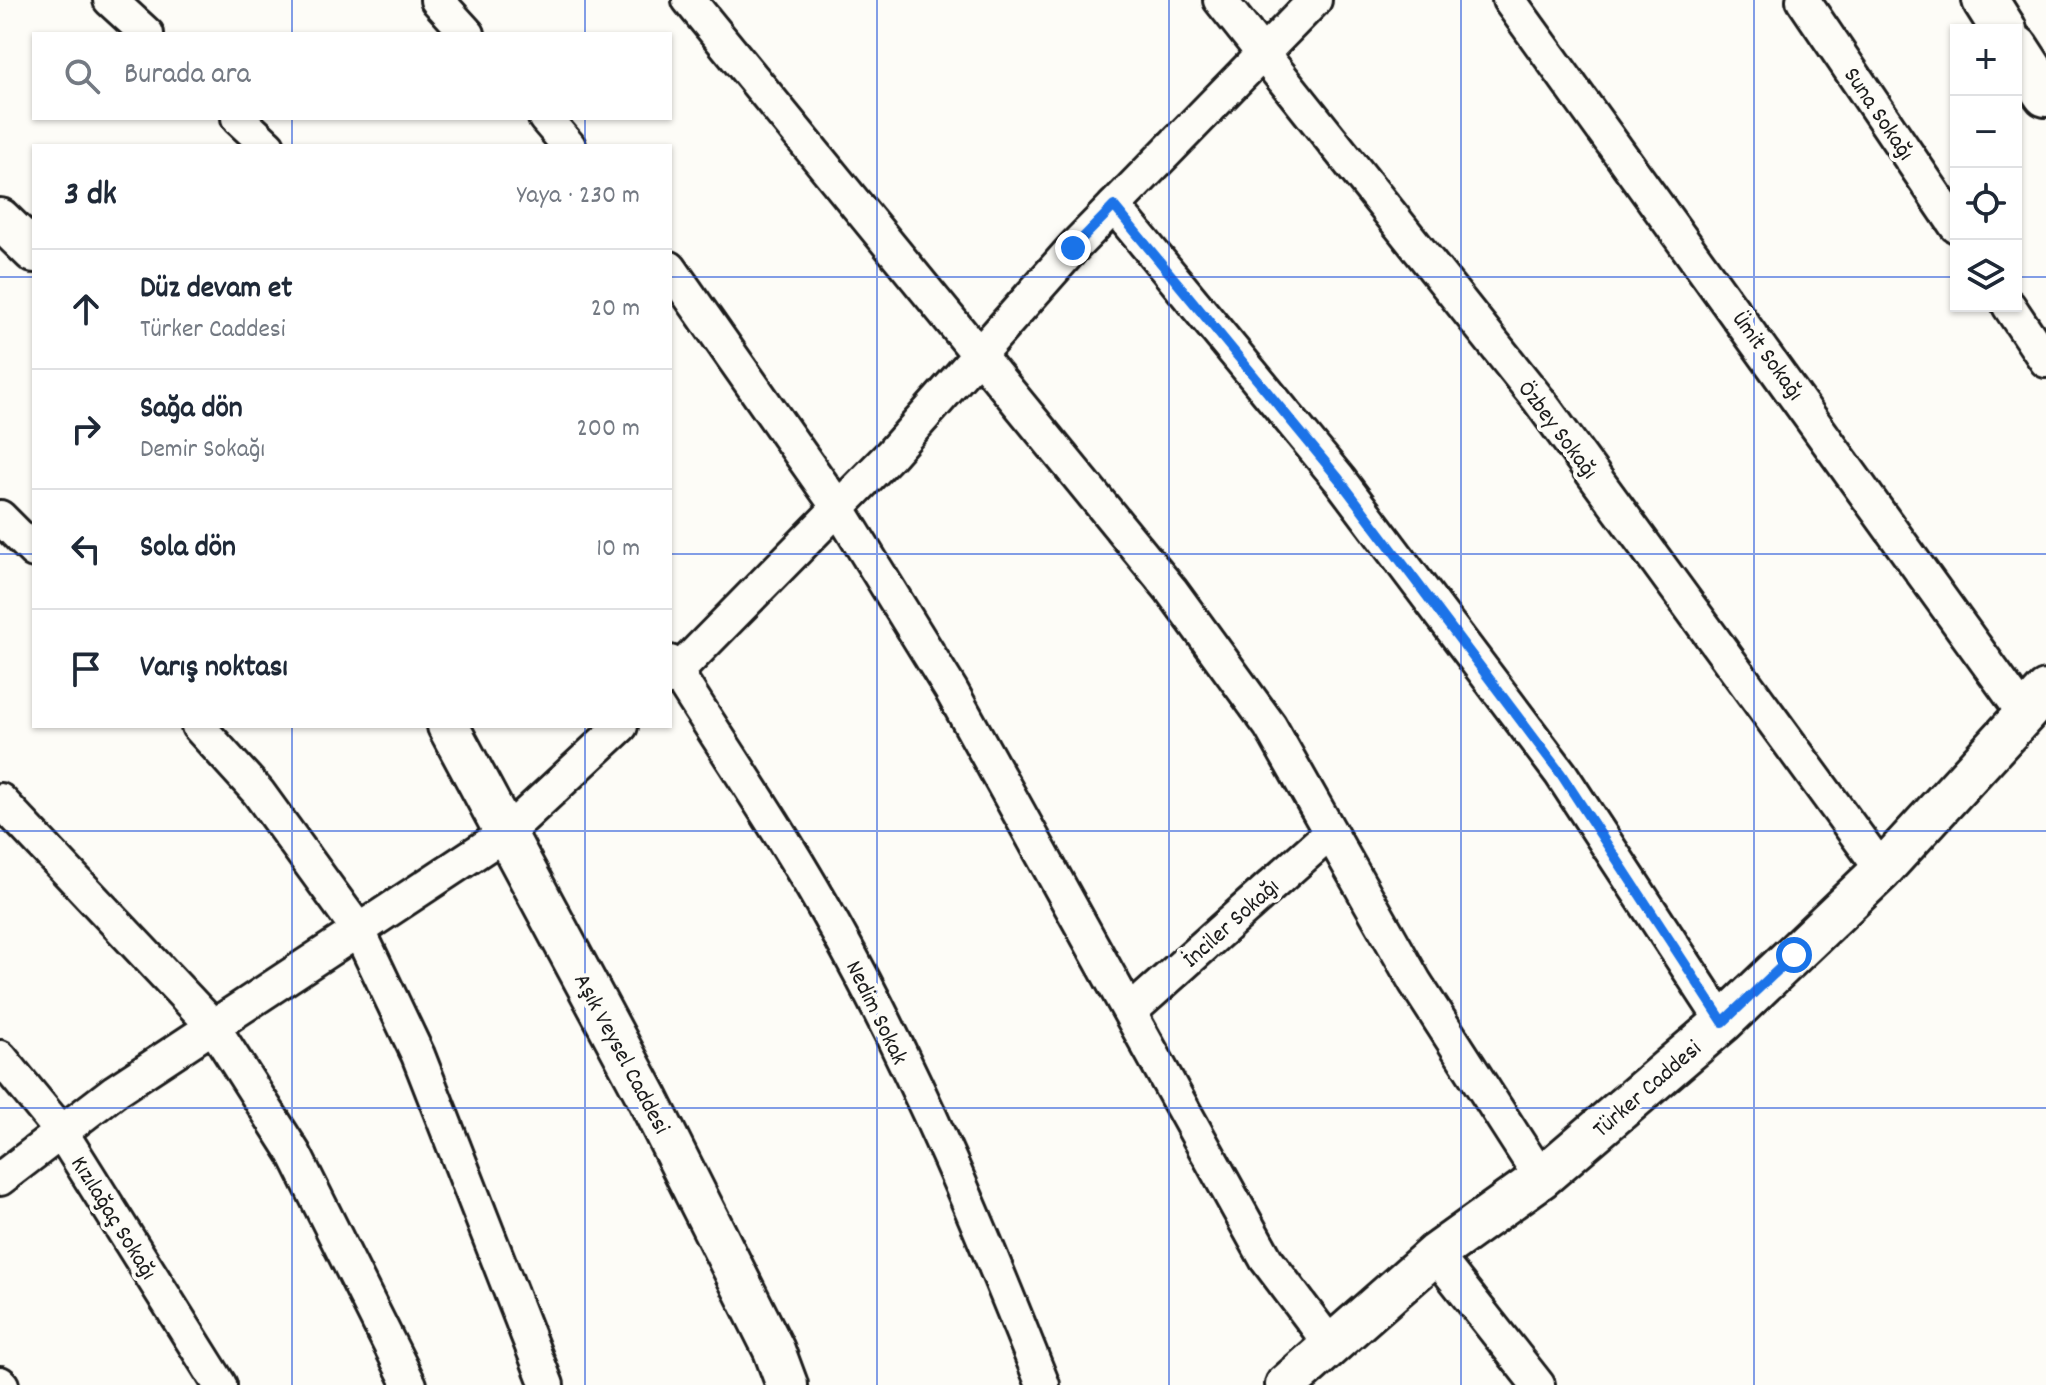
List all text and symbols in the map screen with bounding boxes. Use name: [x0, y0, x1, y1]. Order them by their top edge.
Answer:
map controls: [1950, 24, 2022, 312]
button: +: [1950, 24, 2022, 96]
search box: [32, 32, 672, 120]
icon: search: [60, 54, 104, 98]
text: Burada ara: [124, 55, 251, 98]
street label: Suna Sokağı: [1834, 61, 1921, 168]
button: −: [1950, 96, 2022, 168]
button: locate: [1950, 168, 2022, 240]
text: 3 dk: [64, 172, 117, 221]
text: Yaya · 230 m: [517, 178, 640, 215]
route end: [1055, 230, 1091, 266]
button: layers: [1950, 240, 2022, 312]
text: Düz devam et: [140, 269, 292, 312]
icon: ahead: [64, 287, 108, 331]
text: 20 m: [591, 291, 640, 328]
street label: Ümit Sokağı: [1722, 305, 1811, 409]
text: Türker Caddesi: [140, 312, 286, 349]
street label: Özbey Sokağı: [1508, 374, 1605, 487]
text: Sağa dön: [140, 389, 243, 432]
icon: right: [64, 407, 108, 451]
text: 200 m: [576, 411, 640, 448]
text: Demir Sokağı: [140, 432, 265, 469]
icon: left: [64, 527, 108, 571]
text: Sola dön: [140, 528, 236, 571]
text: 10 m: [596, 531, 640, 568]
icon: arrive: [64, 647, 108, 691]
text: Varış noktası: [140, 648, 288, 691]
street label: İnciler Sokağı: [1176, 872, 1288, 977]
route start: [1776, 937, 1812, 973]
street label: Nedim Sokak: [835, 955, 915, 1071]
street label: Aşık Veysel Caddesi: [564, 968, 677, 1141]
street label: Türker Caddesi: [1586, 1033, 1710, 1147]
street label: Kızılağaç Sokağı: [61, 1150, 164, 1287]

